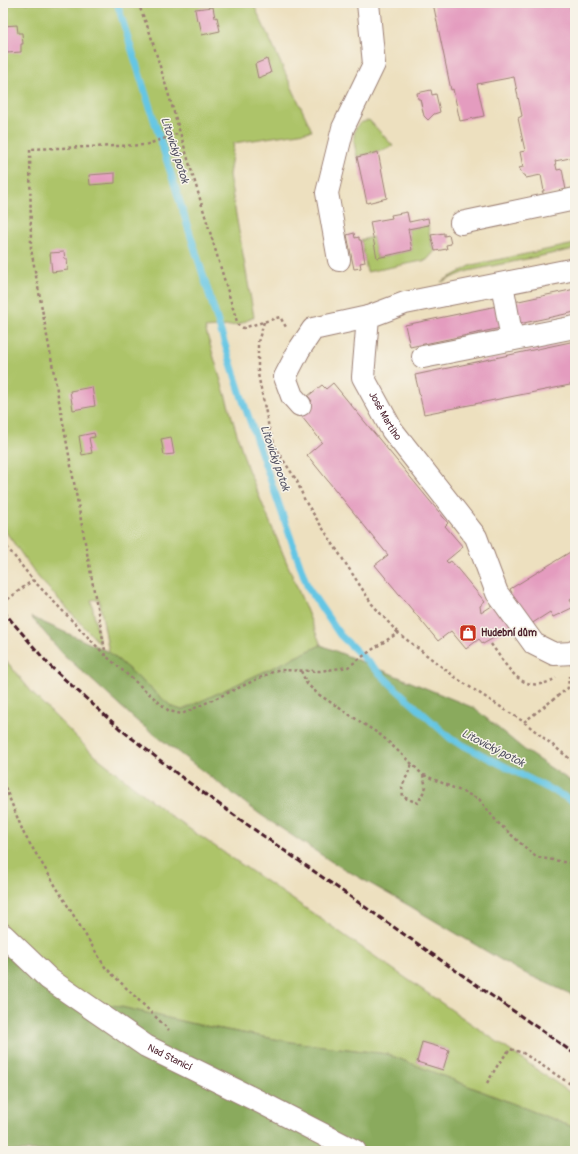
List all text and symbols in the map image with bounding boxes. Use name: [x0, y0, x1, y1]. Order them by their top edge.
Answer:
water label: Litovický potok: [158, 115, 192, 186]
street label: José Martího: [366, 390, 404, 443]
water label: Litovický potok: [258, 423, 293, 494]
shop icon: Hudební dům: [458, 623, 478, 643]
place label: Hudební dům: [481, 627, 537, 639]
water label: Litovický potok: [459, 727, 528, 770]
street label: Nad Stanicí: [146, 1042, 194, 1074]

